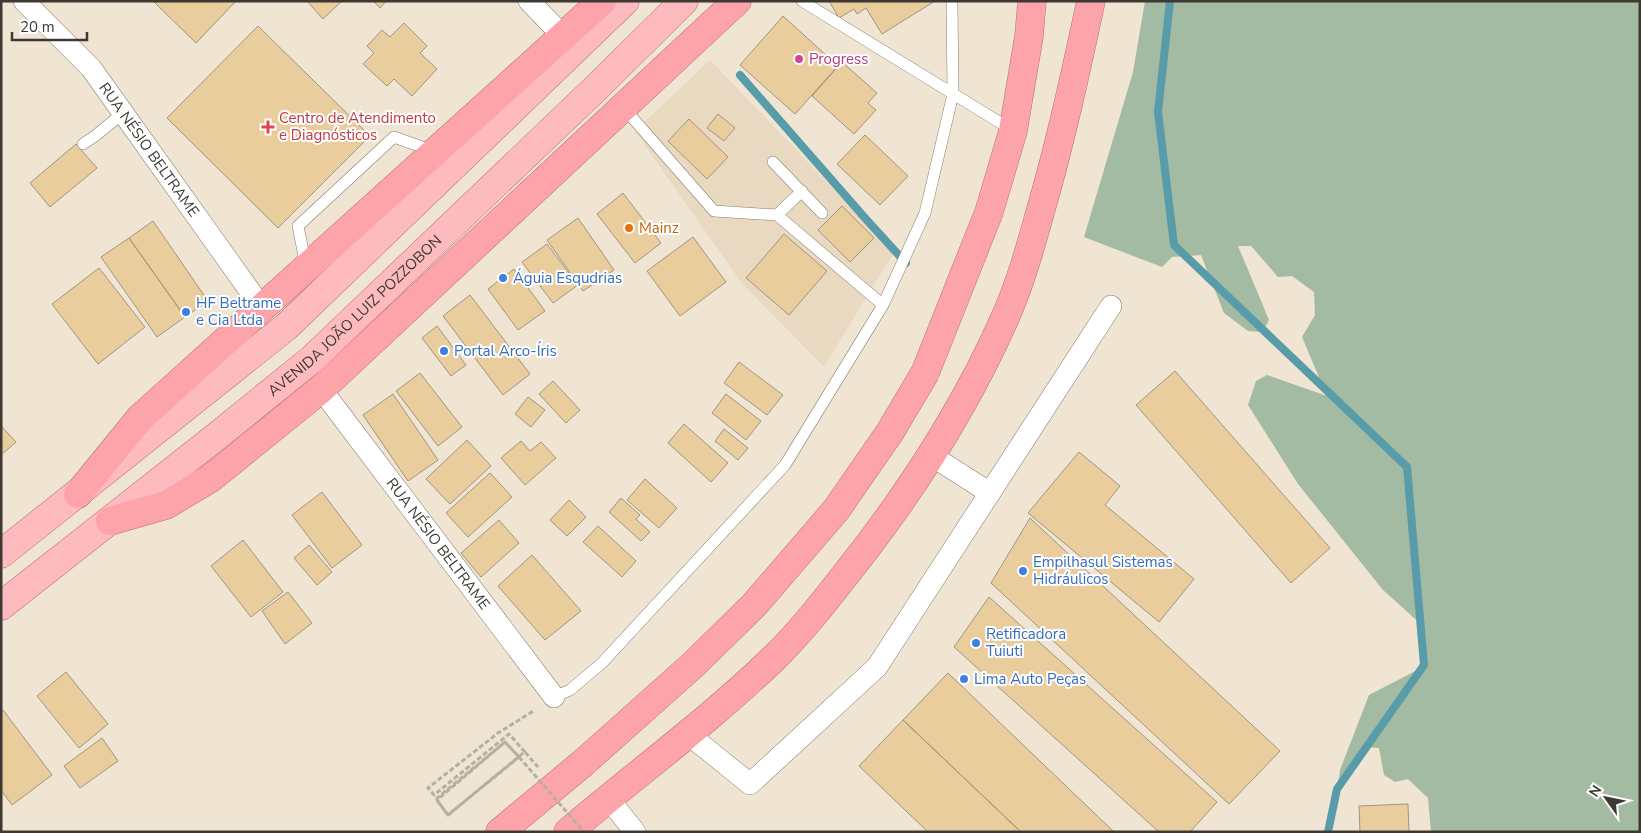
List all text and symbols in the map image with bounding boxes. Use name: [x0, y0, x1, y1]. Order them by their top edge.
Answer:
scale bar: [12, 10, 88, 42]
text: 20 m: [20, 17, 55, 37]
place label: Progress: [809, 49, 868, 69]
marker: Progress: [793, 53, 805, 65]
street label: RUA NÉSIO BELTRAME: [94, 79, 204, 221]
place label: Centro de Atendimento e Diagnósticos: [279, 108, 436, 145]
marker: Centro de Atendimento e Diagnósticos: [261, 120, 275, 134]
place label: Mainz: [639, 218, 679, 238]
marker: Mainz: [623, 222, 635, 234]
street label: AVENIDA JOÃO LUIZ POZZOBON: [264, 230, 446, 401]
place label: Águia Esqudrias: [513, 268, 622, 288]
marker: Águia Esqudrias: [497, 272, 509, 284]
place label: HF Beltrame e Cia Ltda: [196, 293, 281, 330]
marker: HF Beltrame e Cia Ltda: [180, 306, 192, 318]
place label: Portal Arco-Íris: [454, 341, 557, 361]
marker: Portal Arco-Íris: [438, 345, 450, 357]
street label: RUA NÉSIO BELTRAME: [382, 474, 494, 614]
place label: Empilhasul Sistemas Hidráulicos: [1033, 552, 1173, 589]
marker: Empilhasul Sistemas Hidráulicos: [1017, 565, 1029, 577]
place label: Retificadora Tuiuti: [986, 624, 1066, 661]
marker: Retificadora Tuiuti: [970, 637, 982, 649]
place label: Lima Auto Peças: [974, 669, 1086, 689]
marker: Lima Auto Peças: [958, 673, 970, 685]
north arrow: [1581, 773, 1631, 823]
text: N: [1585, 782, 1606, 801]

